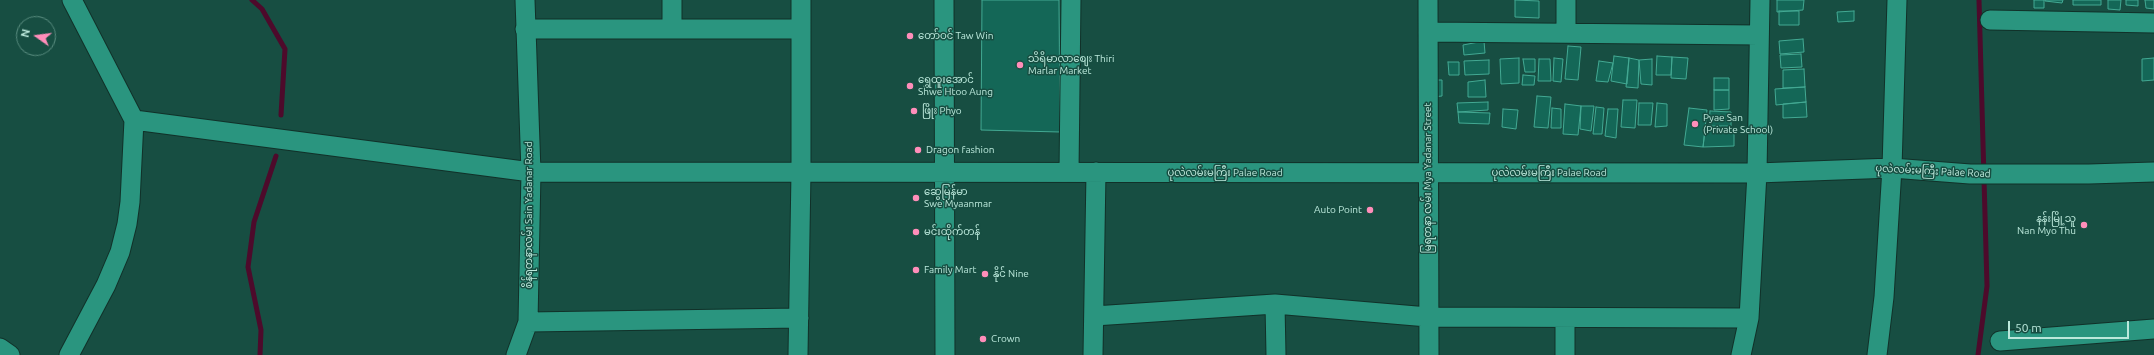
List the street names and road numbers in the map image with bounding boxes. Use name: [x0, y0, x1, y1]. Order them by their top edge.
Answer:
street label: မြရတနာ လမ်း Mya Yadanar Street: [1422, 103, 1434, 253]
street label: စိန်ရတနာလမ်း Sain Yadanar Road: [523, 142, 535, 288]
street label: ပုလဲလမ်းမကြီး Palae Road: [1875, 162, 1991, 180]
street label: ပုလဲလမ်းမကြီး Palae Road: [1167, 167, 1283, 179]
street label: ပုလဲလမ်းမကြီး Palae Road: [1491, 167, 1607, 179]

